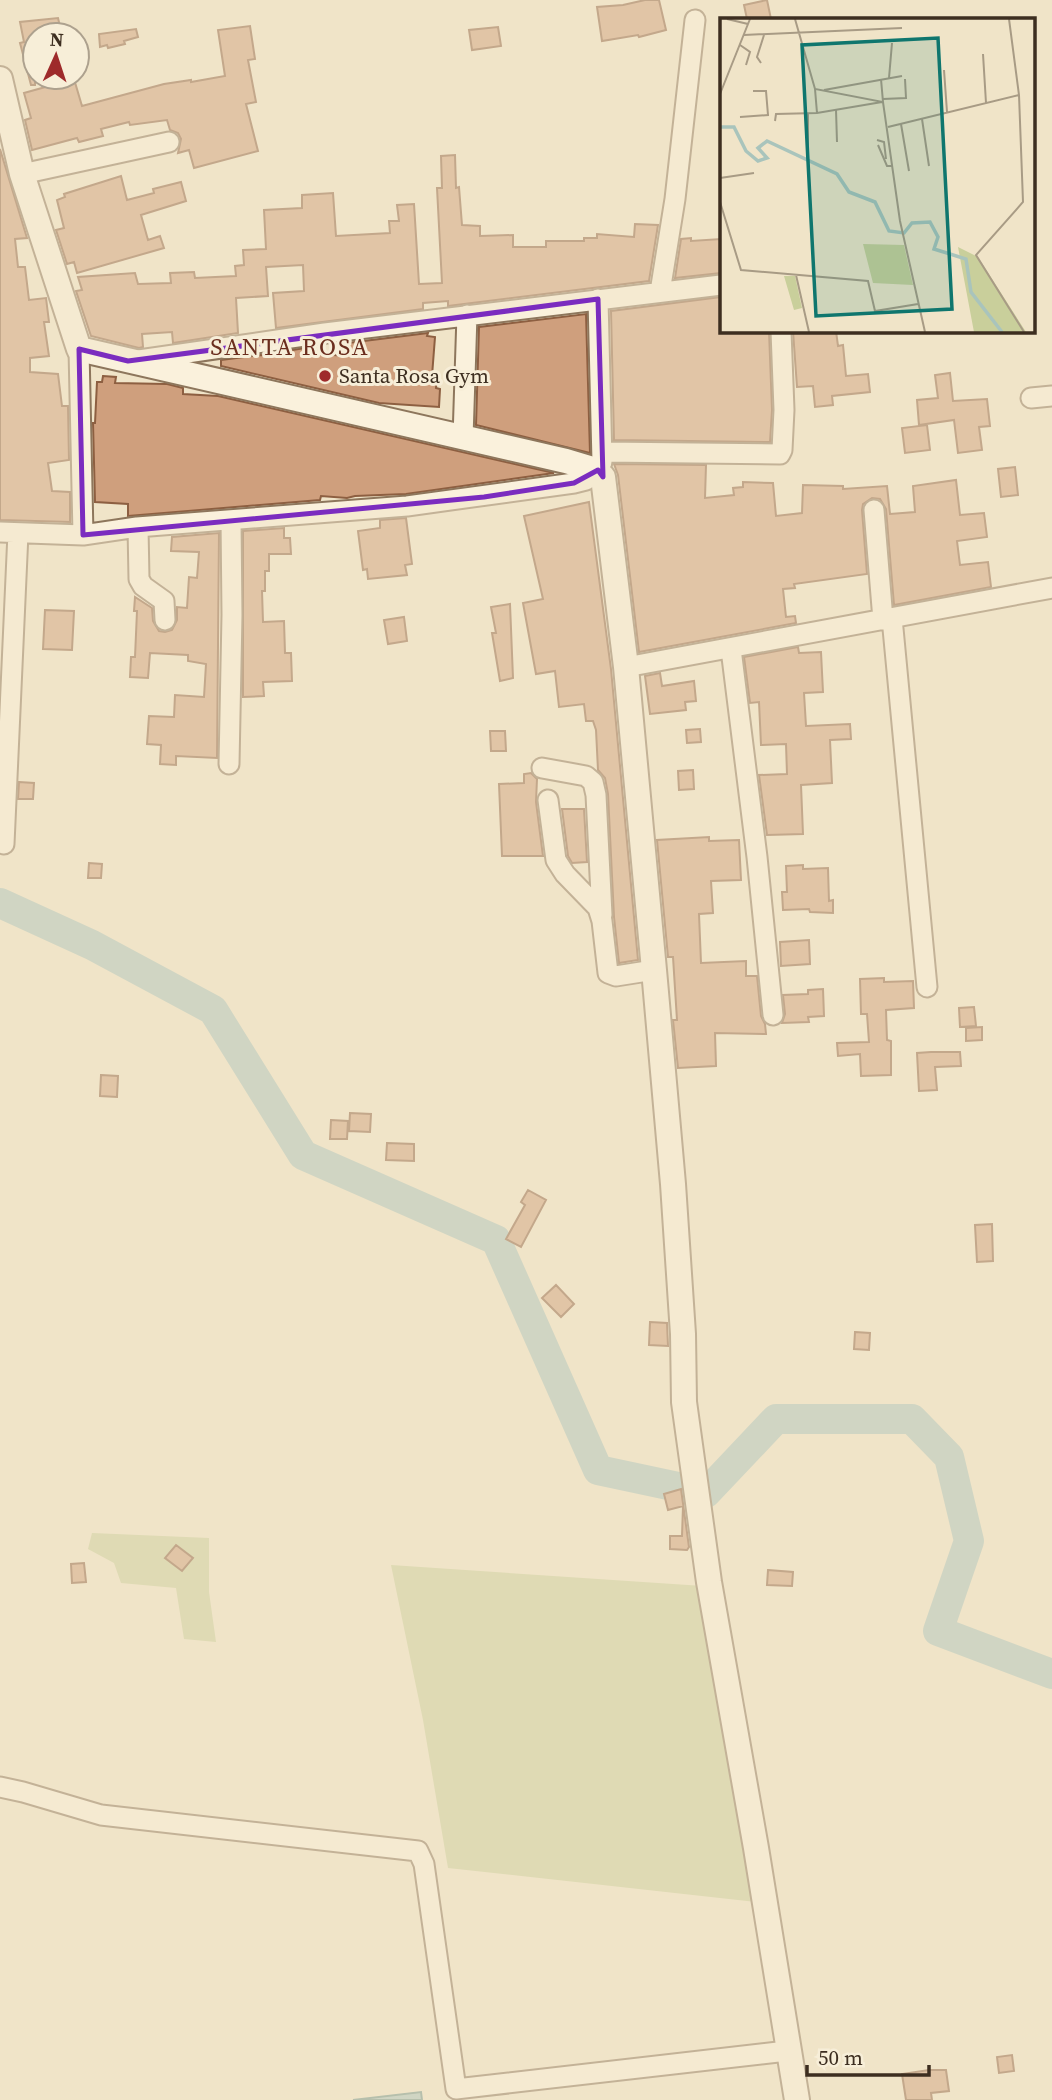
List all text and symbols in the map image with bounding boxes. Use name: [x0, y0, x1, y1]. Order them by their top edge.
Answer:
inset map: [720, 18, 1034, 332]
north arrow: [21, 21, 91, 91]
text: N: [49, 26, 65, 52]
district label: SANTA ROSA: [210, 330, 370, 363]
place label: Santa Rosa Gym: [339, 361, 489, 390]
marker: Santa Rosa Gym: [317, 368, 333, 384]
scale bar: [807, 2034, 930, 2078]
text: 50 m: [818, 2043, 863, 2072]

